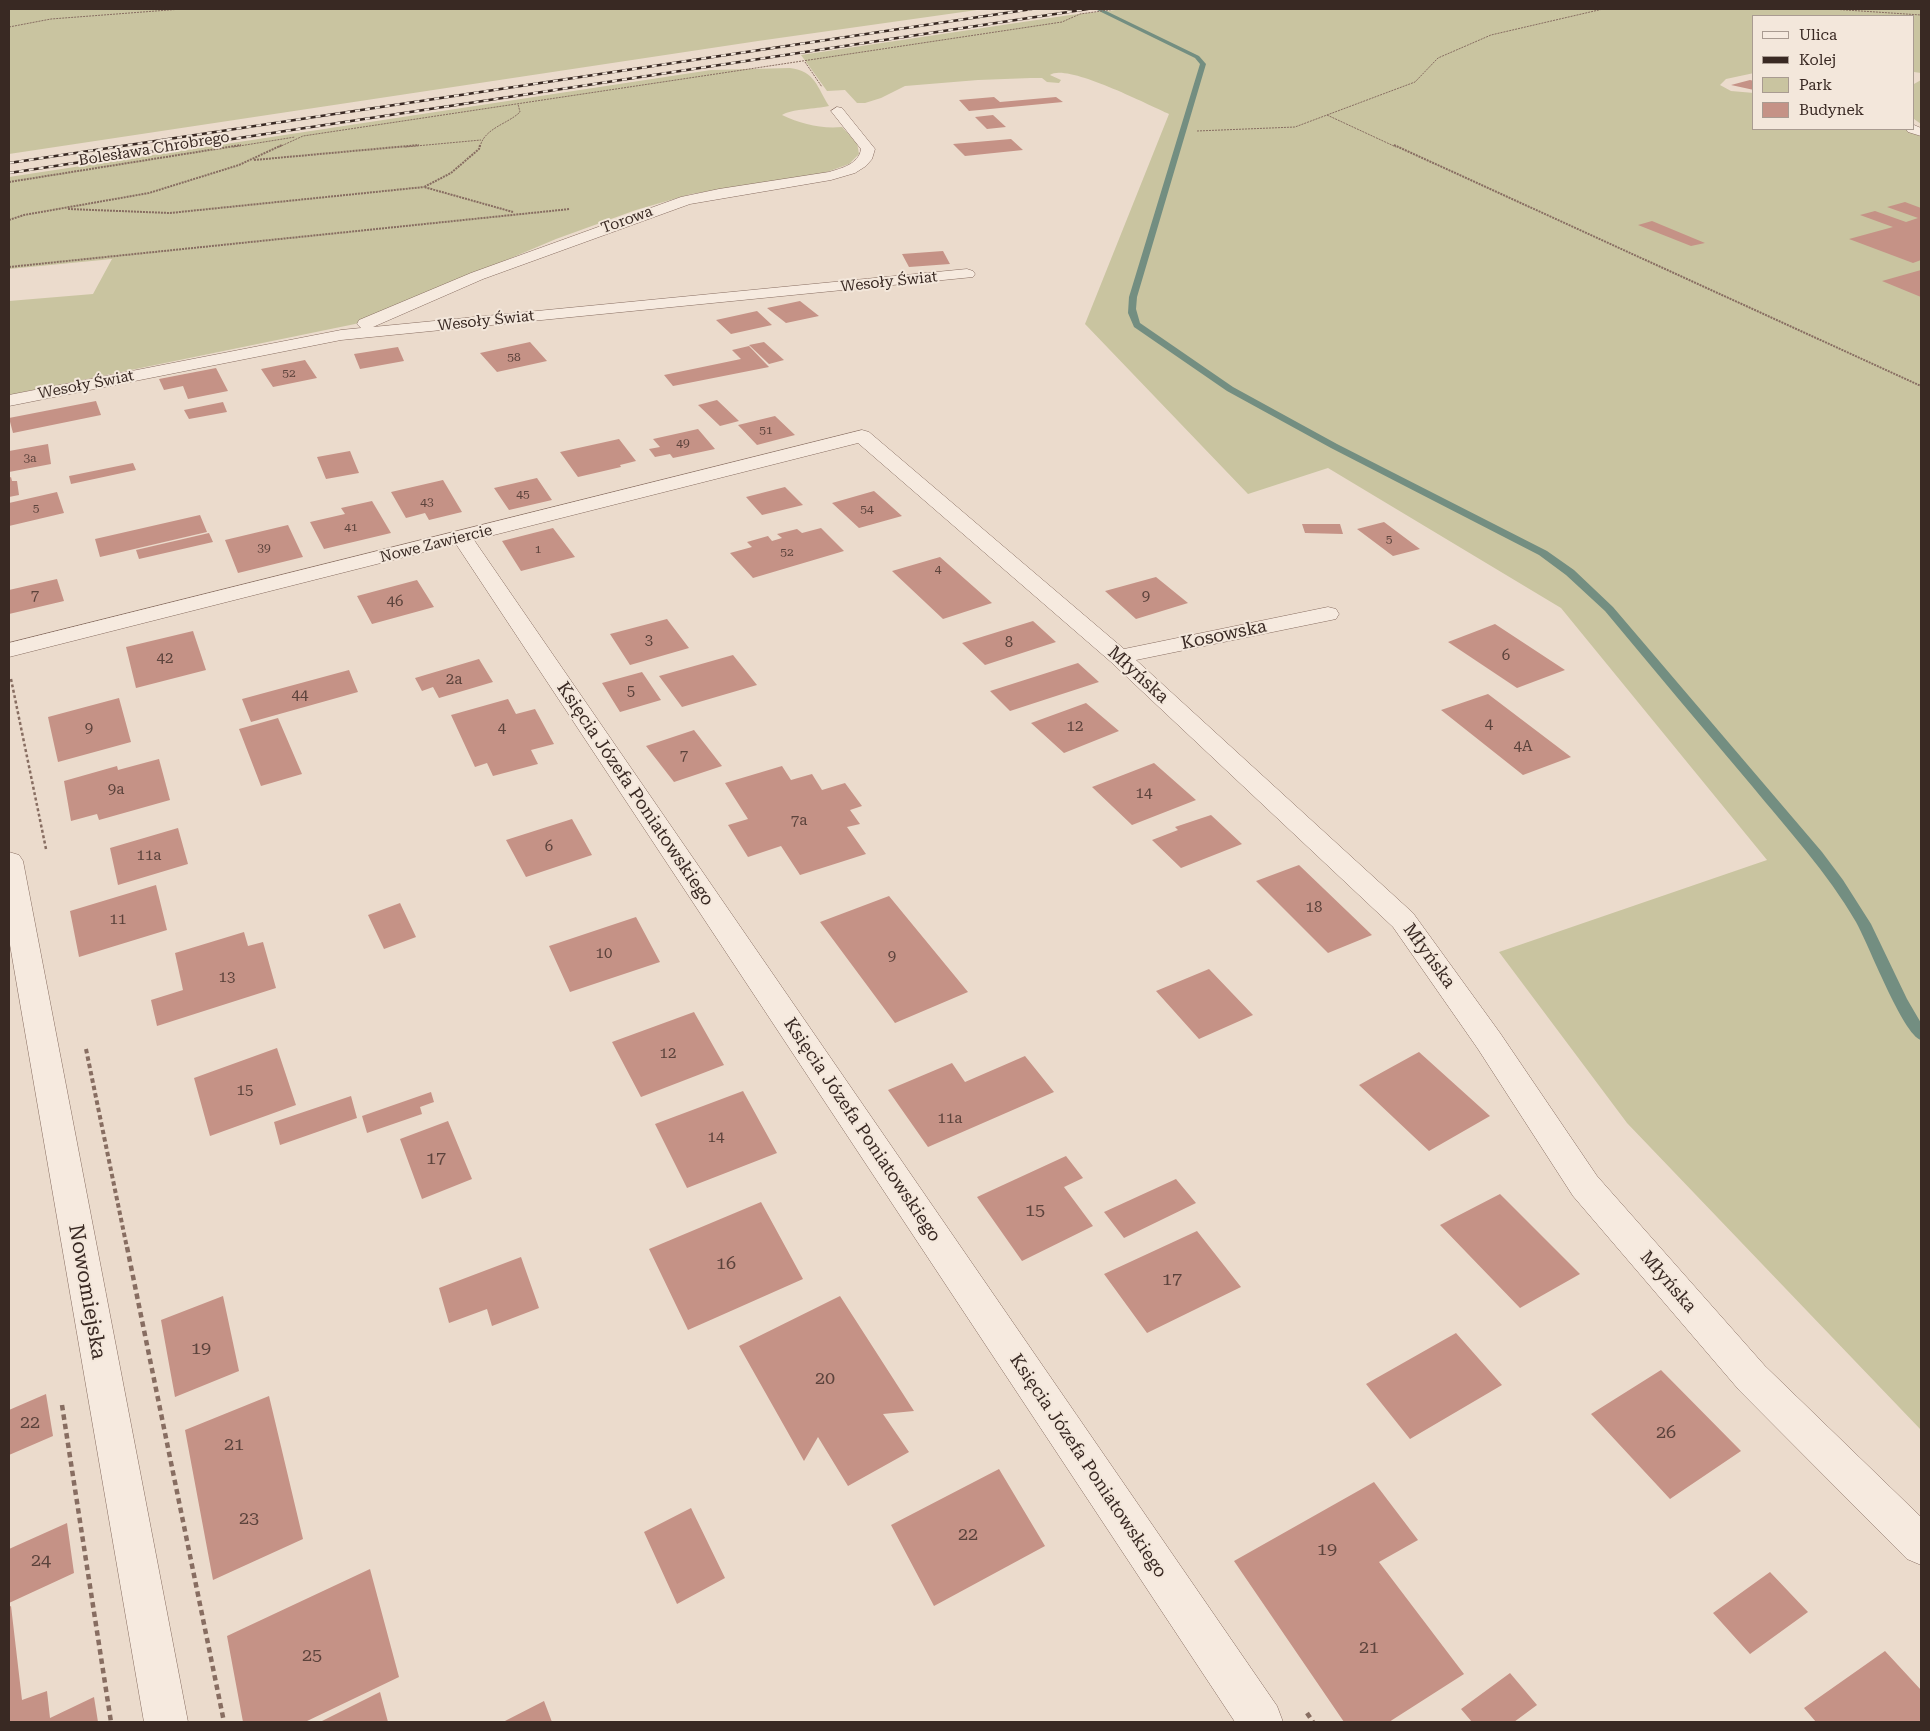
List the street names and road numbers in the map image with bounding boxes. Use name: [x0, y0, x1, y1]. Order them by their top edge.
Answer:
street label: Bolesława Chrobrego: [77, 128, 231, 170]
street label: Torowa: [599, 202, 655, 238]
street label: Wesoły Świat: [840, 268, 938, 296]
street label: Wesoły Świat: [437, 307, 535, 335]
street label: Wesoły Świat: [37, 367, 135, 403]
street label: Nowe Zawiercie: [378, 521, 494, 567]
street label: Kosowska: [1179, 615, 1269, 655]
street label: Młyńska: [1103, 642, 1173, 708]
street label: Księcia Józefa Poniatowskiego: [552, 678, 718, 910]
street label: Młyńska: [1398, 919, 1460, 993]
street label: Księcia Józefa Poniatowskiego: [779, 1014, 945, 1246]
street label: Nowomiejska: [63, 1223, 111, 1361]
street label: Młyńska: [1635, 1247, 1701, 1317]
street label: Księcia Józefa Poniatowskiego: [1005, 1350, 1171, 1582]

